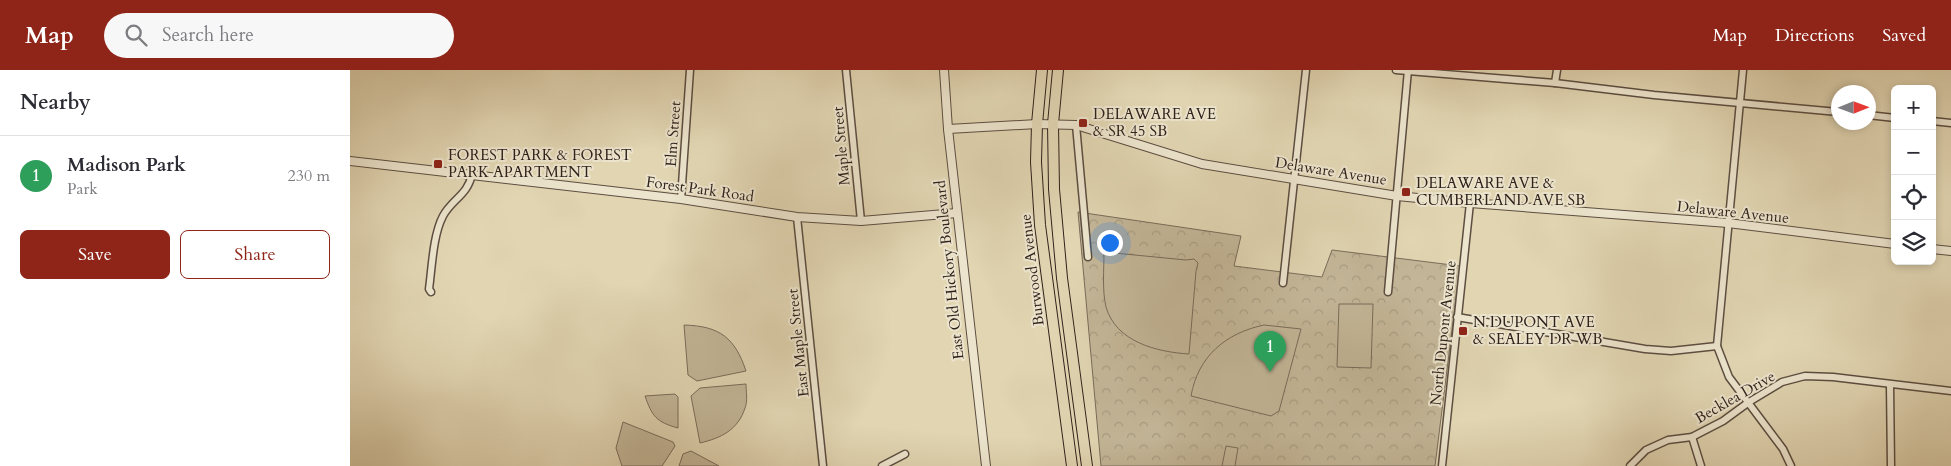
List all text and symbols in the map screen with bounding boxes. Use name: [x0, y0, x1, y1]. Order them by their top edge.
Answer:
search box: [104, 13, 454, 58]
text: Map: [25, 19, 74, 52]
icon: search: [122, 21, 150, 49]
text: Search here: [162, 22, 254, 48]
text: Map: [1713, 23, 1747, 48]
text: Directions: [1775, 23, 1854, 48]
text: Saved: [1882, 23, 1926, 48]
north arrow: [1831, 85, 1876, 130]
map controls: [1891, 85, 1936, 265]
button: +: [1891, 85, 1936, 130]
text: Nearby: [20, 88, 91, 117]
street label: Elm Street: [661, 100, 685, 168]
place label: DELAWARE AVE & SR 45 SB: [1093, 104, 1216, 141]
street label: Maple Street: [828, 105, 854, 186]
marker: DELAWARE AVE & SR 45 SB: [1077, 117, 1089, 129]
button: −: [1891, 130, 1936, 175]
place label: FOREST PARK & FOREST PARK APARTMENT: [448, 145, 632, 182]
text: Madison Park: [67, 152, 186, 178]
street label: Delaware Avenue: [1274, 152, 1388, 190]
marker: FOREST PARK & FOREST PARK APARTMENT: [432, 158, 444, 170]
text: 1: [32, 165, 40, 187]
text: 230 m: [288, 165, 330, 187]
street label: Forest Park Road: [645, 172, 755, 206]
place label: DELAWARE AVE & CUMBERLAND AVE SB: [1416, 173, 1585, 210]
button: locate: [1891, 175, 1936, 220]
text: Park: [67, 178, 98, 200]
street label: East Old Hickory Boulevard: [930, 179, 968, 361]
marker: DELAWARE AVE & CUMBERLAND AVE SB: [1400, 186, 1412, 198]
street label: Delaware Avenue: [1676, 196, 1790, 228]
street label: Burwood Avenue: [1015, 213, 1049, 327]
button: layers: [1891, 220, 1936, 265]
button: Save: [20, 230, 170, 279]
button: Share: [180, 230, 330, 279]
your location: [1097, 230, 1123, 256]
street label: North Dupont Avenue: [1425, 259, 1461, 407]
street label: East Maple Street: [782, 288, 814, 398]
place label: N DUPONT AVE & SEALEY DR WB: [1473, 312, 1603, 349]
marker: N DUPONT AVE & SEALEY DR WB: [1457, 325, 1469, 337]
pin: 1: [1254, 331, 1286, 372]
street label: Becklea Drive: [1691, 366, 1779, 428]

